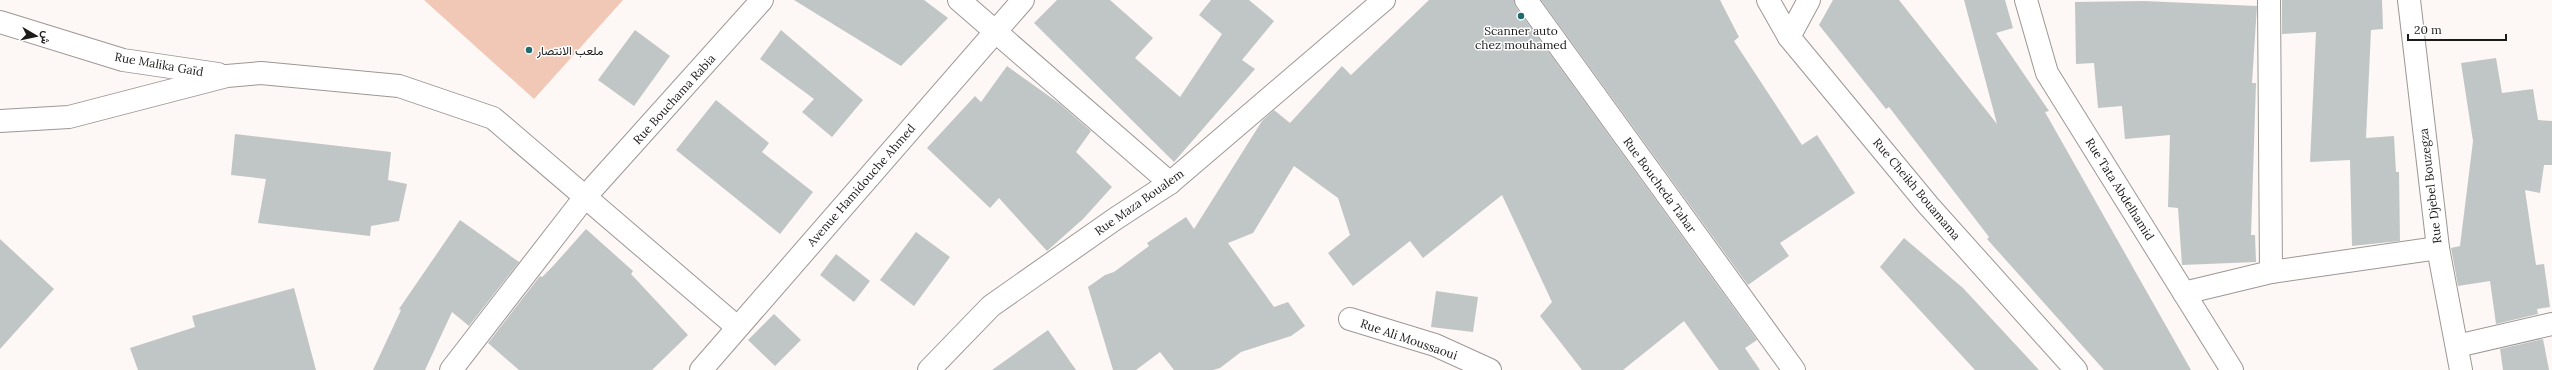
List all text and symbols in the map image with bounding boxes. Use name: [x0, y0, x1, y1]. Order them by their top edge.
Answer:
marker: Scanner auto chez mouhamed: [1516, 11, 1526, 21]
north arrow: [16, 16, 56, 56]
scale bar: [2408, 16, 2506, 42]
text: 20 m: [2414, 22, 2442, 37]
place label: Scanner auto chez mouhamed: [1475, 23, 1567, 52]
text: ش: [38, 30, 54, 45]
place label: ملعب الانتصار: [536, 43, 603, 59]
marker: ملعب الانتصار: [524, 45, 534, 55]
street label: Rue Malika Gaïd: [113, 49, 205, 79]
street label: Rue Bouchama Rabia: [630, 51, 718, 147]
street label: Avenue Hamidouche Ahmed: [803, 121, 918, 250]
street label: Rue Djebel Bouzegza: [2415, 128, 2445, 244]
street label: Rue Boucheda Tahar: [1620, 134, 1700, 236]
street label: Rue Cheikh Bouamama: [1870, 135, 1964, 243]
street label: Rue Tata Abdelhamid: [2082, 135, 2158, 243]
street label: Rue Maza Boualem: [1092, 165, 1187, 238]
street label: Rue Ali Moussaoui: [1358, 315, 1460, 363]

